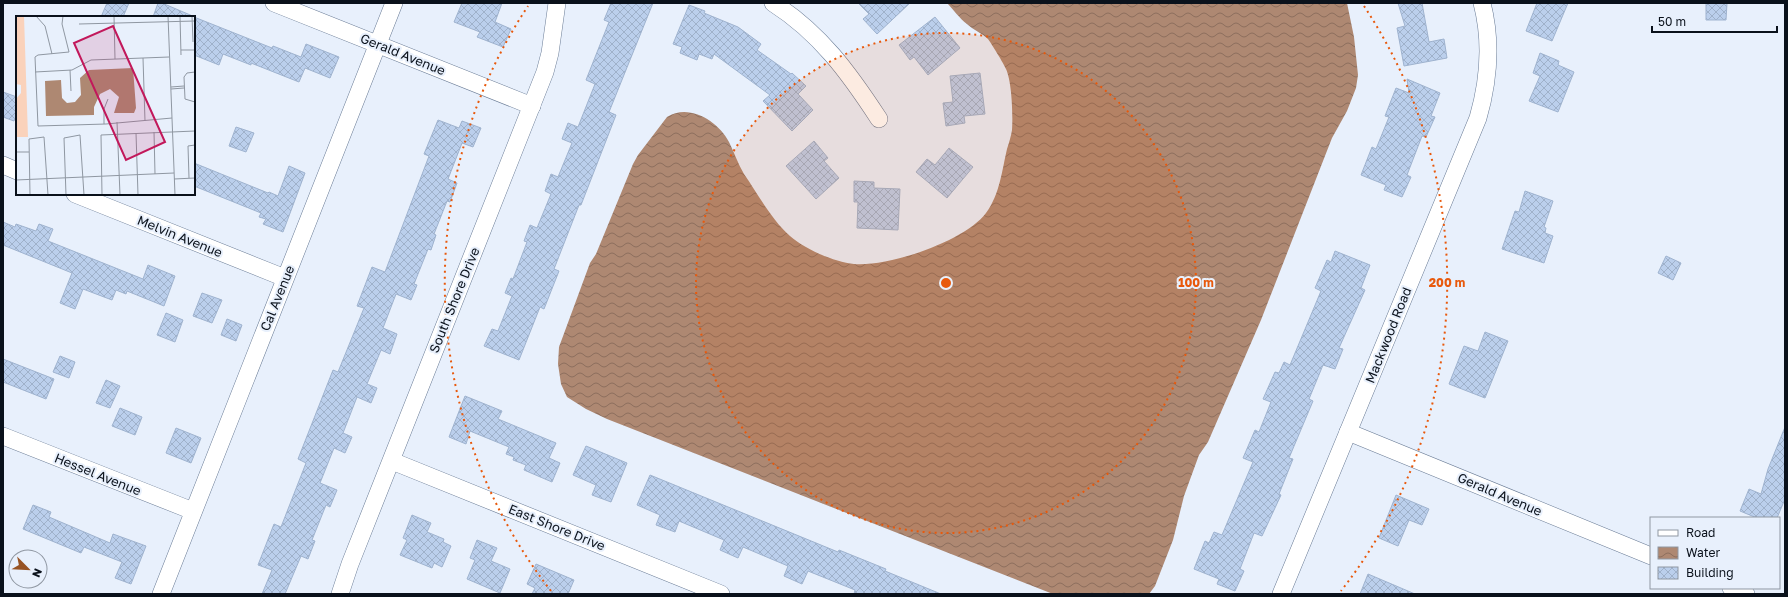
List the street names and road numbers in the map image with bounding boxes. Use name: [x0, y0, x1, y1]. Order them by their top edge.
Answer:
street label: Gerald Avenue: [358, 30, 448, 78]
street label: Melvin Avenue: [135, 212, 225, 260]
street label: South Shore Drive: [426, 245, 482, 355]
street label: Cal Avenue: [257, 263, 297, 333]
street label: Mackwood Road: [1361, 285, 1415, 385]
street label: Hessel Avenue: [52, 449, 144, 499]
street label: Gerald Avenue: [1455, 469, 1545, 519]
street label: East Shore Drive: [506, 500, 608, 554]

